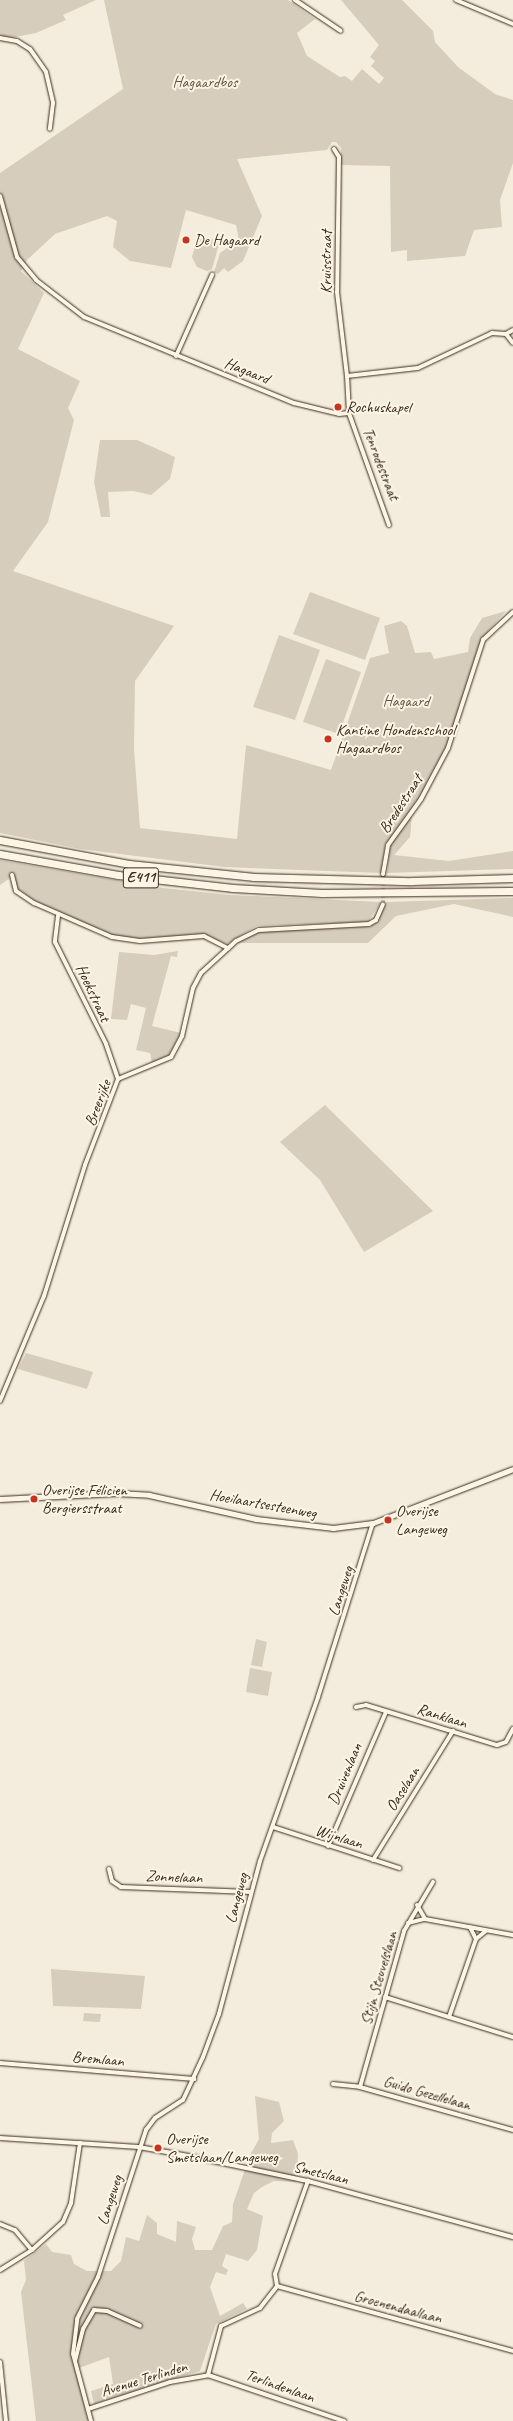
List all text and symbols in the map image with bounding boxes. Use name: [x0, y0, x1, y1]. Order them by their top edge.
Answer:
park label: Hagaardbos: [173, 72, 237, 92]
place label: De Hagaard: [194, 230, 259, 250]
street label: Kruisstraat: [316, 230, 336, 294]
marker: De Hagaard: [181, 235, 191, 245]
street label: Hagaard: [222, 353, 272, 389]
place label: Rochuskapel: [346, 397, 411, 417]
marker: Rochuskapel: [333, 402, 343, 412]
street label: Tenrodestraat: [358, 425, 404, 503]
park label: Hagaard: [383, 691, 429, 711]
place label: Kantine Hondenschool Hagaardbos: [336, 720, 455, 758]
marker: Kantine Hondenschool Hagaardbos: [323, 734, 333, 744]
street label: Bredestraat: [375, 771, 427, 837]
road number: E411: [122, 865, 160, 891]
street label: Hoekstraat: [71, 961, 115, 1025]
street label: Breerijke: [80, 1077, 116, 1129]
place label: Overijse Félicien Bergiersstraat: [42, 1480, 127, 1518]
street label: Hoeilaartsesteenweg: [208, 1485, 318, 1523]
marker: Overijse Félicien Bergiersstraat: [29, 1494, 39, 1504]
place label: Overijse Langeweg: [396, 1501, 447, 1539]
marker: Overijse Langeweg: [383, 1515, 393, 1525]
street label: Langeweg: [324, 1564, 358, 1618]
street label: Ranklaan: [415, 1699, 469, 1733]
street label: Druivenlaan: [323, 1740, 367, 1808]
street label: Oaselaan: [382, 1763, 424, 1815]
street label: Wijnlaan: [313, 1821, 365, 1853]
street label: Zonnelaan: [145, 1866, 203, 1888]
street label: Langeweg: [221, 1871, 253, 1925]
street label: Stijn Steuvelslaan: [356, 1929, 402, 2027]
street label: Bremlaan: [71, 2047, 125, 2071]
street label: Guido Gezellelaan: [381, 2071, 473, 2115]
place label: Overijse Smetslaan/Langeweg: [166, 2129, 278, 2167]
marker: Overijse Smetslaan/Langeweg: [153, 2143, 163, 2153]
street label: Smetslaan: [292, 2157, 350, 2189]
street label: Langeweg: [93, 2173, 127, 2227]
street label: Groenendaallaan: [352, 2286, 444, 2328]
street label: Avenue Terlinden: [99, 2357, 189, 2401]
street label: Terlindenlaan: [243, 2365, 317, 2407]

